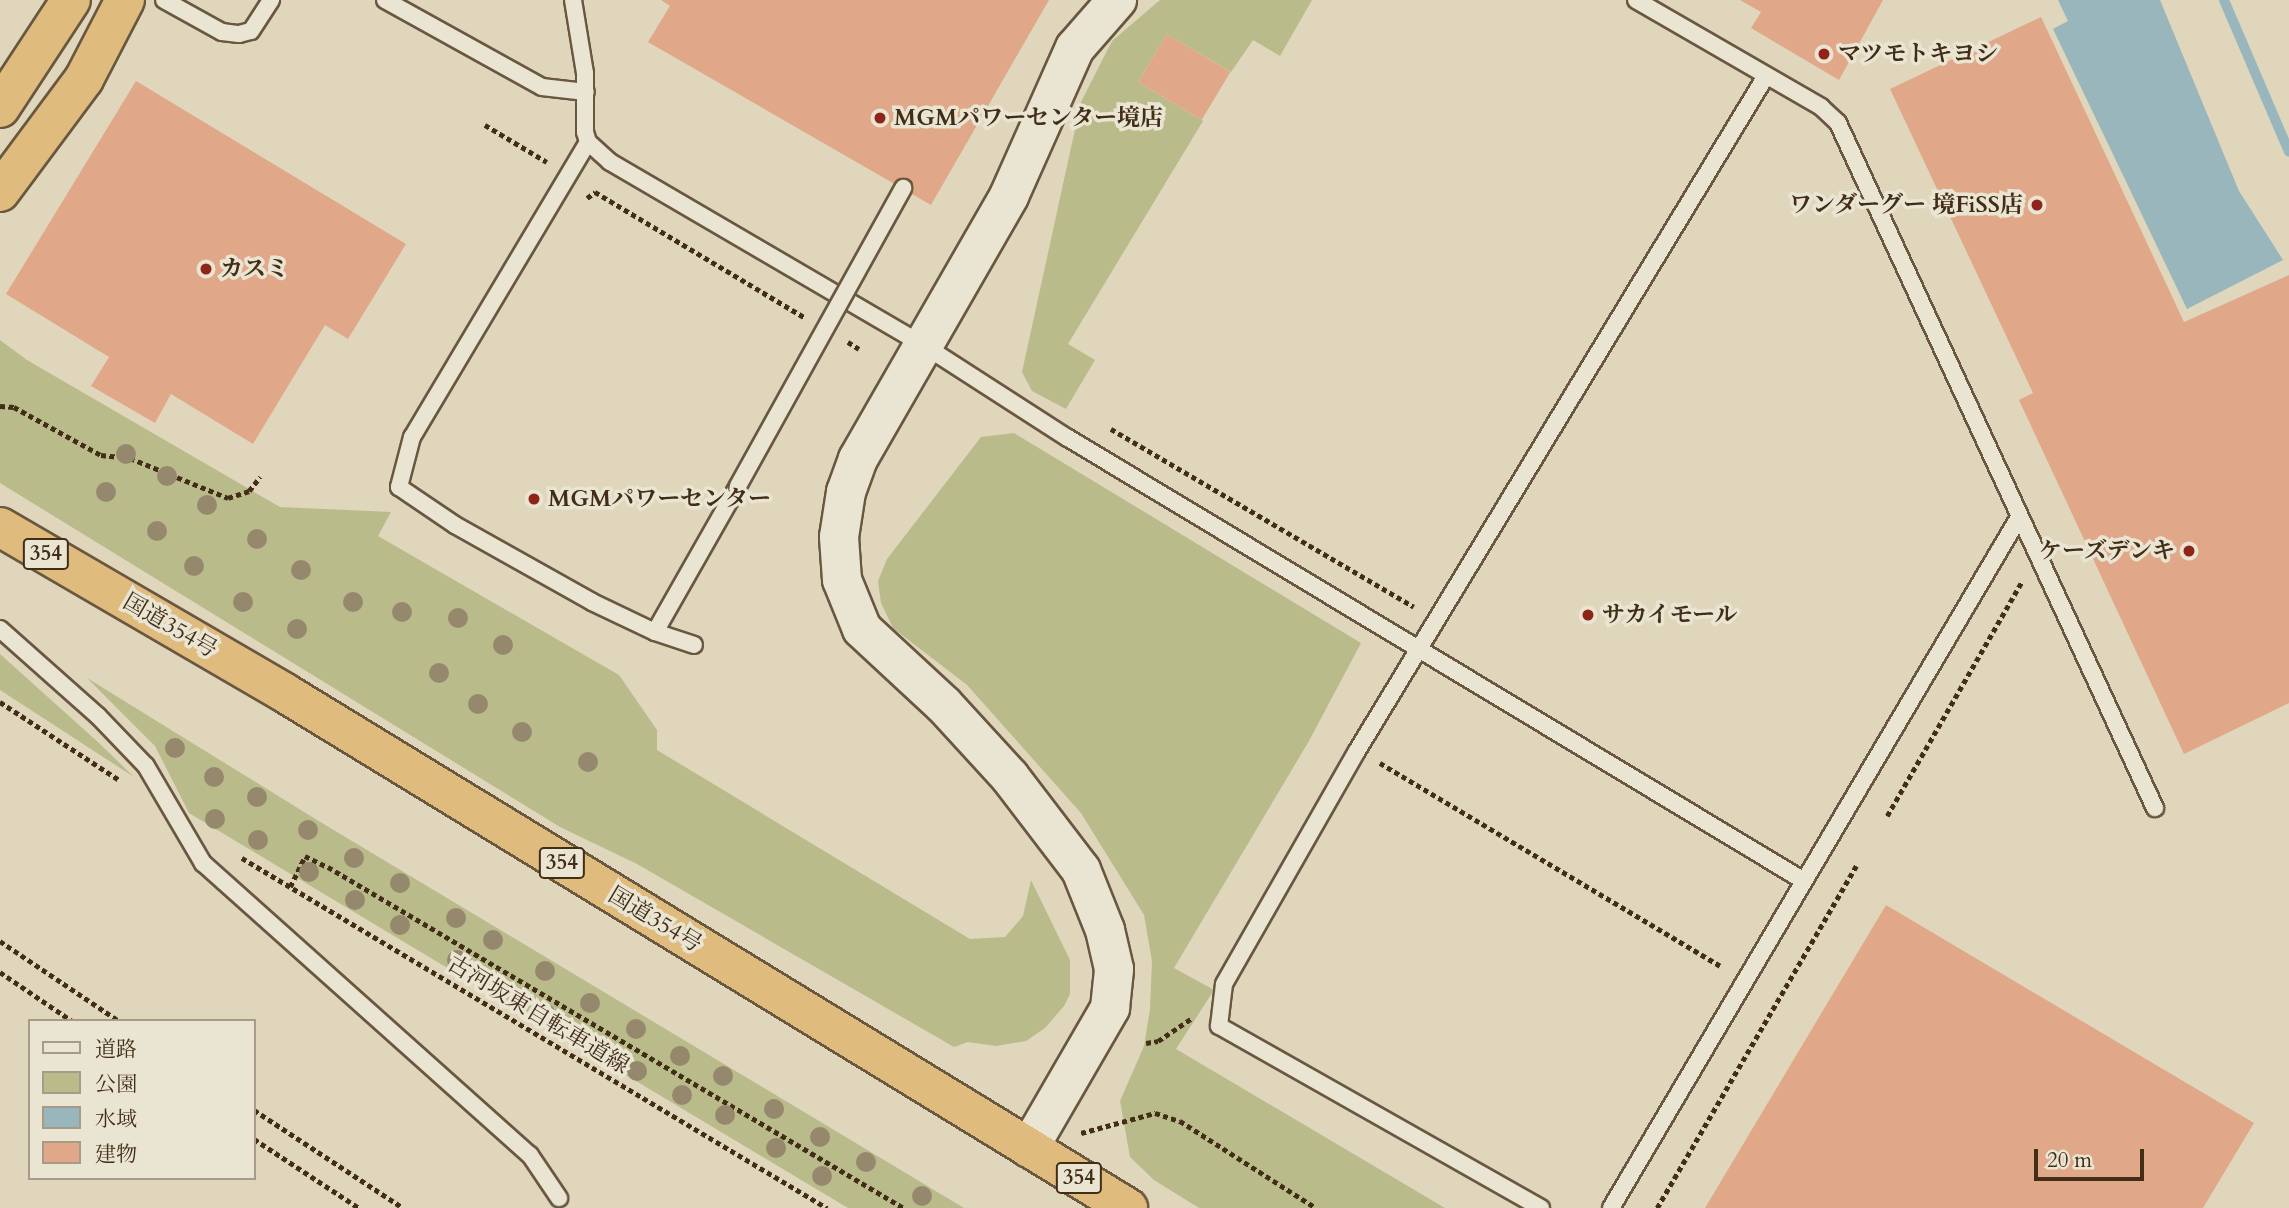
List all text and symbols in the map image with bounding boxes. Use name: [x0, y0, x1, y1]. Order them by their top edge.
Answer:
place label: マツモトキヨシ: [1838, 40, 1999, 68]
marker: マツモトキヨシ: [1816, 46, 1832, 62]
place label: MGMパワーセンター境店: [894, 104, 1164, 132]
marker: MGMパワーセンター境店: [872, 110, 888, 126]
place label: ワンダーグー 境FiSS店: [1788, 191, 2023, 219]
marker: ワンダーグー 境FiSS店: [2029, 197, 2045, 213]
place label: カスミ: [220, 255, 289, 283]
marker: カスミ: [198, 261, 214, 277]
place label: MGMパワーセンター: [548, 485, 772, 513]
marker: MGMパワーセンター: [526, 491, 542, 507]
road number: 354: [22, 536, 70, 572]
place label: ケーズデンキ: [2037, 537, 2175, 565]
marker: ケーズデンキ: [2181, 543, 2197, 559]
street label: 国道354号: [118, 588, 222, 664]
place label: サカイモール: [1602, 601, 1739, 629]
marker: サカイモール: [1580, 607, 1596, 623]
road number: 354: [538, 846, 586, 880]
street label: 国道354号: [603, 881, 707, 959]
street label: 古河坂東自転車道線: [442, 950, 634, 1080]
legend: [28, 1019, 256, 1180]
text: 道路: [95, 1035, 137, 1064]
text: 公園: [95, 1070, 137, 1099]
text: 水域: [95, 1105, 137, 1134]
scale bar: [2037, 1134, 2147, 1178]
text: 建物: [95, 1140, 137, 1169]
text: 20 m: [2047, 1146, 2092, 1175]
road number: 354: [1054, 1160, 1104, 1196]

